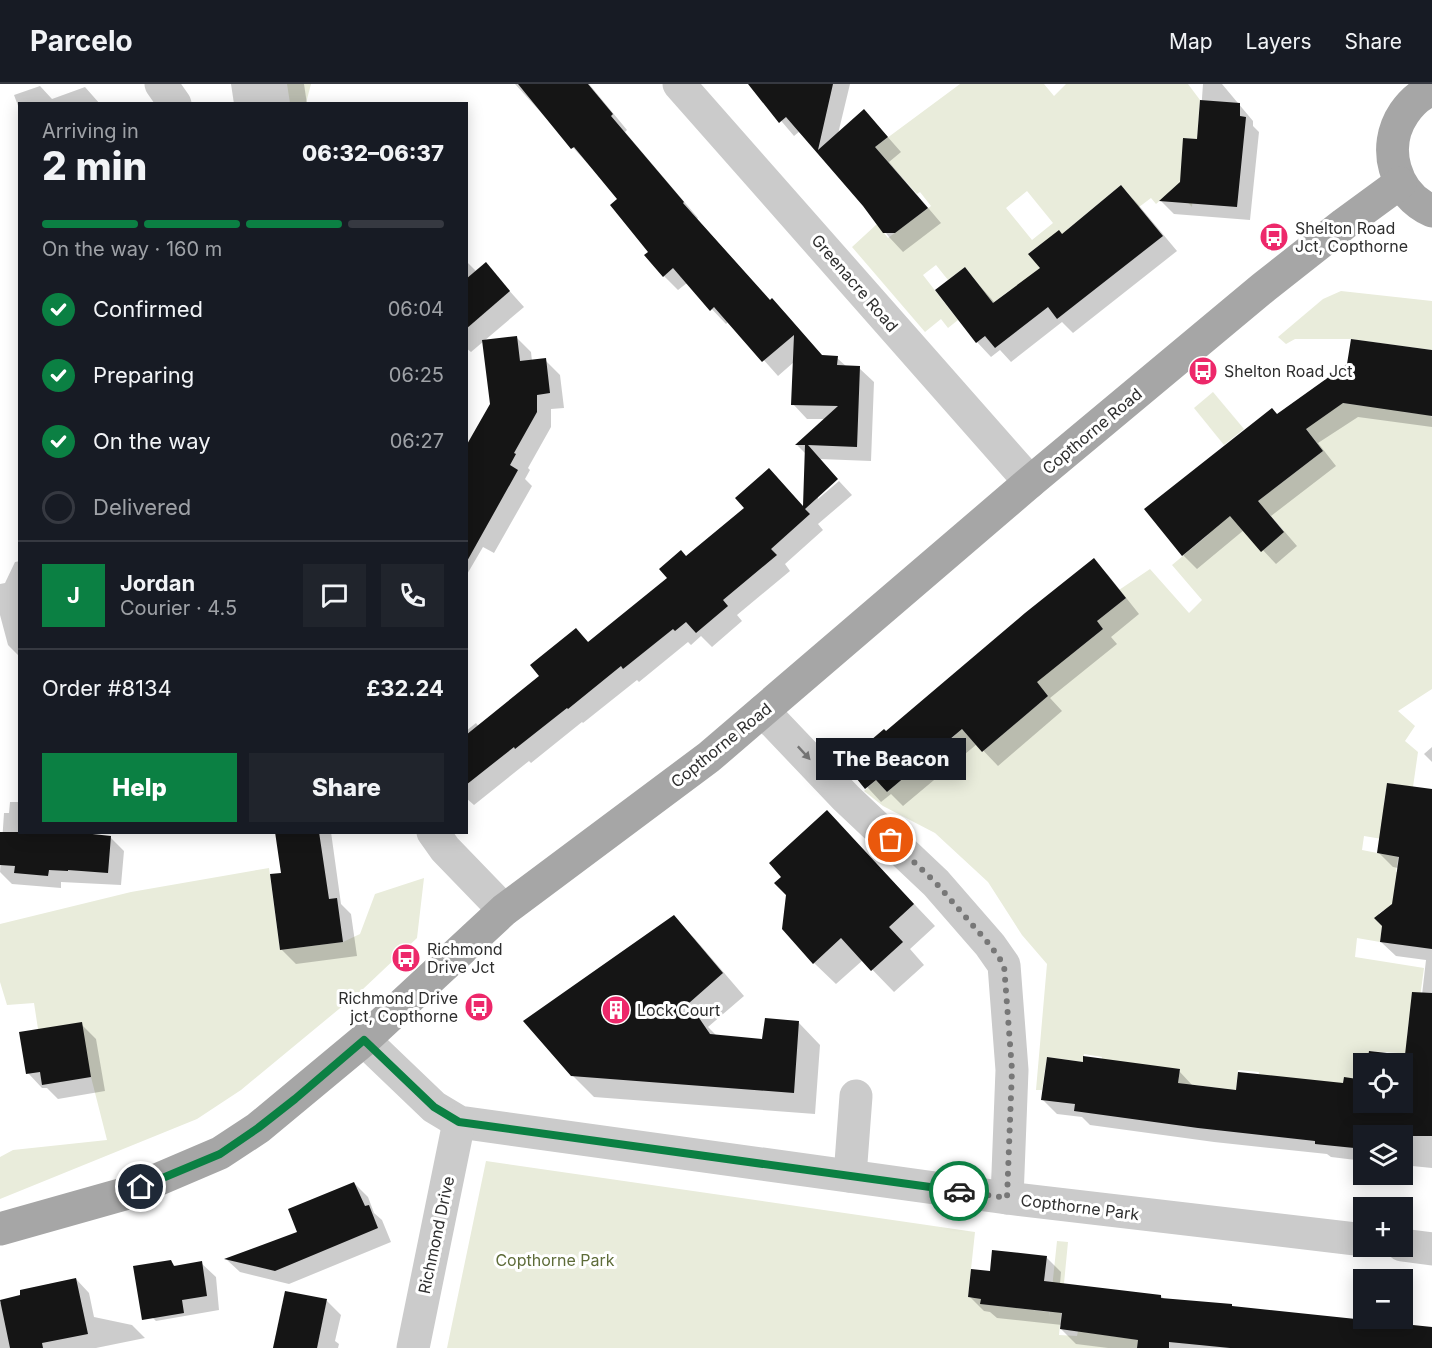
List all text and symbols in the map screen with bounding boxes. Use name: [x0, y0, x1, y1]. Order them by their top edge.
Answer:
text: Parcelo: [30, 24, 133, 58]
text: Map: [1169, 29, 1213, 54]
text: Layers: [1246, 29, 1312, 54]
text: Share: [1345, 29, 1402, 54]
text: Arriving in: [42, 119, 139, 143]
text: 06:32–06:37: [302, 140, 444, 166]
text: 2 min: [42, 142, 147, 189]
place label: Shelton Road Jct, Copthorne: [1295, 218, 1408, 256]
bus stop icon: Shelton Road Jct, Copthorne: [1258, 221, 1290, 253]
street label: Greenacre Road: [807, 230, 903, 336]
text: On the way · 160 m: [42, 237, 222, 261]
icon: check: [42, 293, 75, 326]
text: Confirmed: [93, 296, 203, 322]
text: 06:04: [388, 297, 444, 321]
bus stop icon: Shelton Road Jct: [1187, 355, 1219, 387]
icon: check: [42, 359, 75, 392]
place label: Shelton Road Jct: [1224, 361, 1352, 381]
text: Preparing: [93, 362, 194, 388]
text: 06:25: [389, 363, 444, 387]
street label: Copthorne Road: [1038, 384, 1146, 478]
icon: check: [42, 425, 75, 458]
text: On the way: [93, 428, 211, 454]
text: 06:27: [390, 429, 444, 453]
text: Delivered: [93, 494, 191, 520]
button: chat: [303, 564, 366, 627]
button: phone: [381, 564, 444, 627]
text: Jordan: [120, 570, 195, 596]
text: J: [67, 582, 80, 608]
text: Courier · 4.5: [120, 596, 237, 620]
text: Order #8134: [42, 675, 172, 701]
text: £32.24: [366, 675, 444, 701]
street label: Copthorne Road: [667, 698, 775, 792]
callout: The Beacon: [816, 738, 966, 780]
one-way arrow: [796, 746, 810, 760]
text: The Beacon: [833, 747, 949, 771]
button: Help: [42, 753, 237, 822]
button: Share: [249, 753, 444, 822]
pin: [865, 814, 916, 865]
icon: bag: [874, 823, 907, 856]
place label: Richmond Drive Jct: [427, 939, 503, 977]
bus stop icon: Richmond Drive Jct: [390, 942, 422, 974]
place label: Richmond Drive jct, Copthorne: [338, 988, 458, 1026]
bus stop icon: Richmond Drive jct, Copthorne: [463, 991, 495, 1023]
building icon: Lock Court: [600, 994, 632, 1026]
place label: Lock Court: [637, 1000, 720, 1020]
map controls: [1353, 1053, 1413, 1329]
button: locate: [1353, 1053, 1413, 1113]
button: layers: [1353, 1125, 1413, 1185]
pin: [115, 1161, 166, 1212]
courier: [929, 1161, 989, 1221]
icon: home: [124, 1170, 157, 1203]
street label: Richmond Drive: [414, 1174, 458, 1296]
icon: car: [943, 1175, 976, 1208]
street label: Copthorne Park: [1020, 1190, 1141, 1224]
button: +: [1353, 1197, 1413, 1257]
park label: Copthorne Park: [495, 1250, 615, 1270]
button: −: [1353, 1269, 1413, 1329]

